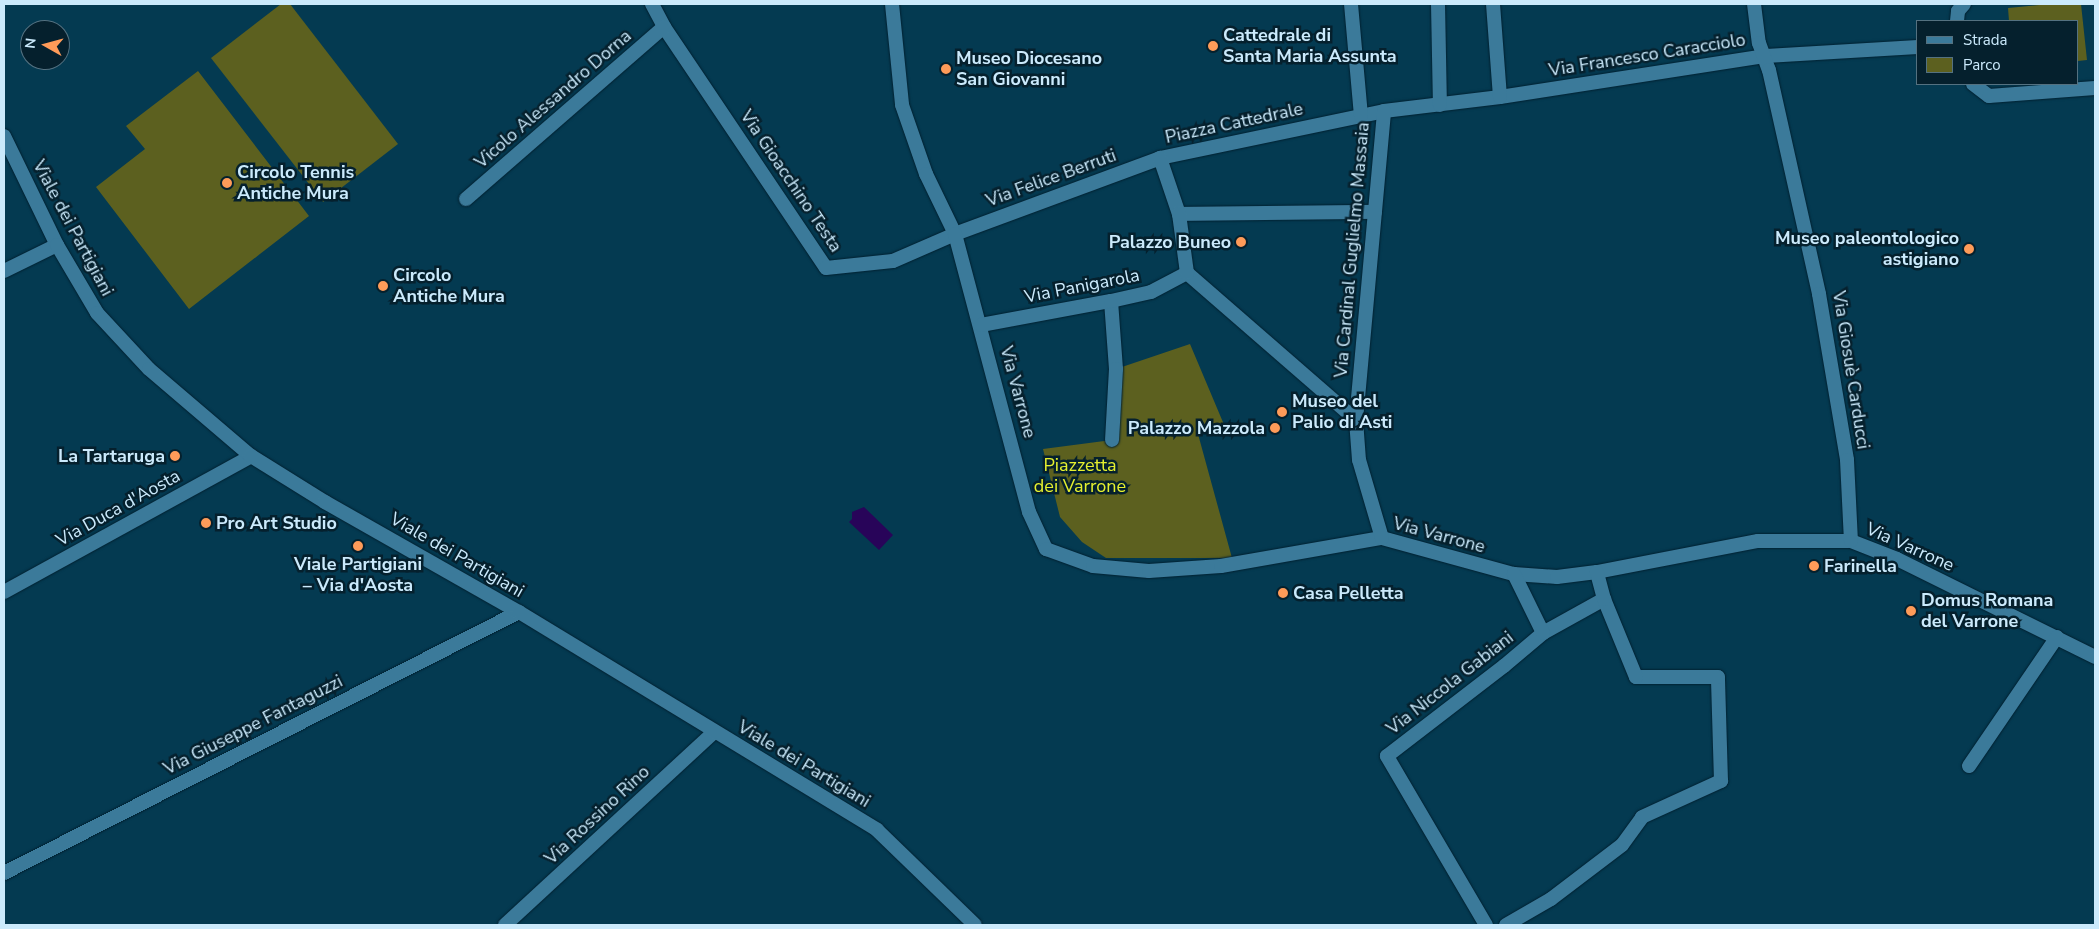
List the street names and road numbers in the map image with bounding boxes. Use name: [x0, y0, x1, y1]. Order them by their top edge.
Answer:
street label: Vicolo Alessandro Dorna: [470, 25, 636, 173]
street label: Via Francesco Caracciolo: [1547, 29, 1747, 81]
street label: Piazza Cattedrale: [1163, 98, 1305, 148]
street label: Via Gioacchino Testa: [735, 106, 847, 256]
street label: Via Cardinal Guglielmo Massaia: [1330, 121, 1374, 379]
street label: Via Felice Berruti: [983, 144, 1119, 212]
street label: Viale dei Partigiani: [28, 156, 118, 300]
street label: Via Panigarola: [1023, 264, 1141, 308]
street label: Via Giosuè Carducci: [1828, 289, 1874, 451]
street label: Via Varrone: [995, 344, 1041, 440]
street label: Via Duca d'Aosta: [52, 465, 184, 551]
street label: Viale dei Partigiani: [386, 508, 528, 602]
street label: Via Varrone: [1391, 512, 1487, 558]
street label: Via Varrone: [1863, 518, 1957, 576]
street label: Via Niccola Gabiani: [1382, 627, 1518, 739]
street label: Via Giuseppe Fantaguzzi: [160, 670, 346, 780]
street label: Viale dei Partigiani: [734, 716, 874, 812]
street label: Via Rossino Rino: [540, 761, 654, 869]

